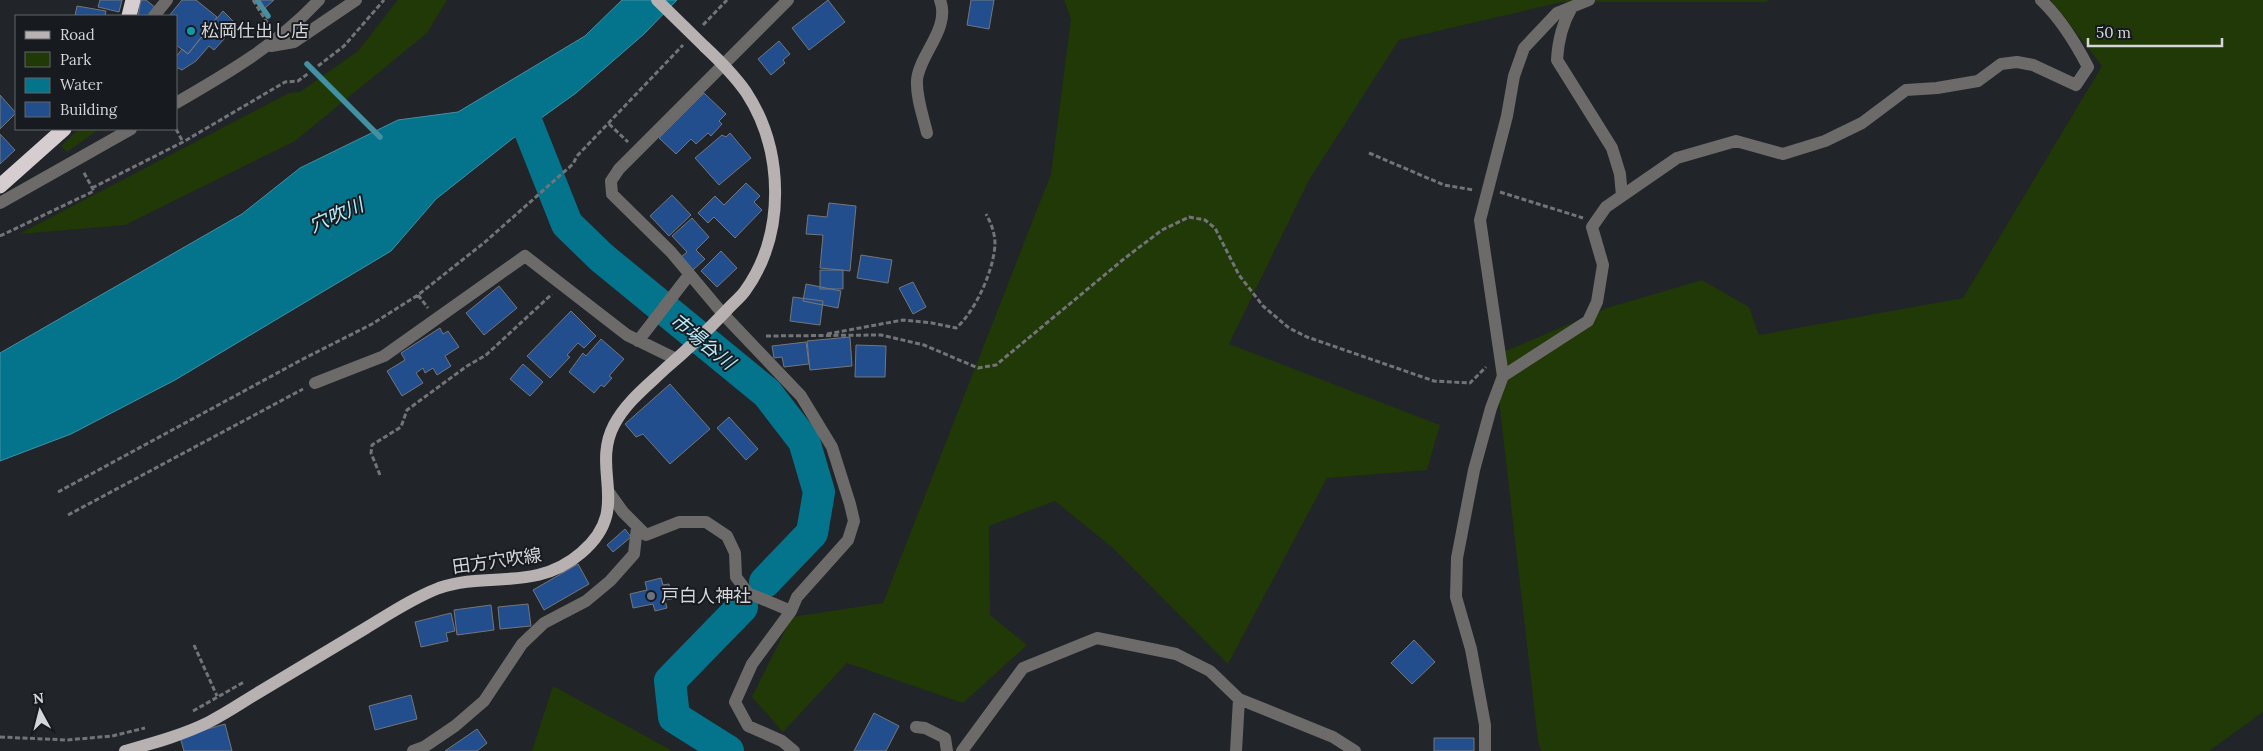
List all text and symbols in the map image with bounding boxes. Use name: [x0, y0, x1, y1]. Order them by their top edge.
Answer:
legend: [15, 15, 178, 130]
scale bar: [2088, 15, 2222, 47]
place label: 松岡仕出し店: [201, 19, 309, 42]
text: 50 m: [2096, 23, 2131, 42]
text: Road: [60, 25, 95, 44]
marker: 松岡仕出し店: [185, 25, 197, 37]
text: Park: [60, 50, 91, 69]
text: Water: [60, 75, 103, 94]
text: Building: [60, 100, 118, 119]
water label: 穴吹川: [305, 192, 369, 238]
water label: 市場谷川: [666, 308, 742, 375]
street label: 田方穴吹線: [451, 543, 543, 578]
place label: 戸白人神社: [661, 584, 751, 607]
marker: 戸白人神社: [645, 590, 657, 602]
north arrow: [15, 686, 65, 736]
text: N: [32, 688, 45, 708]

